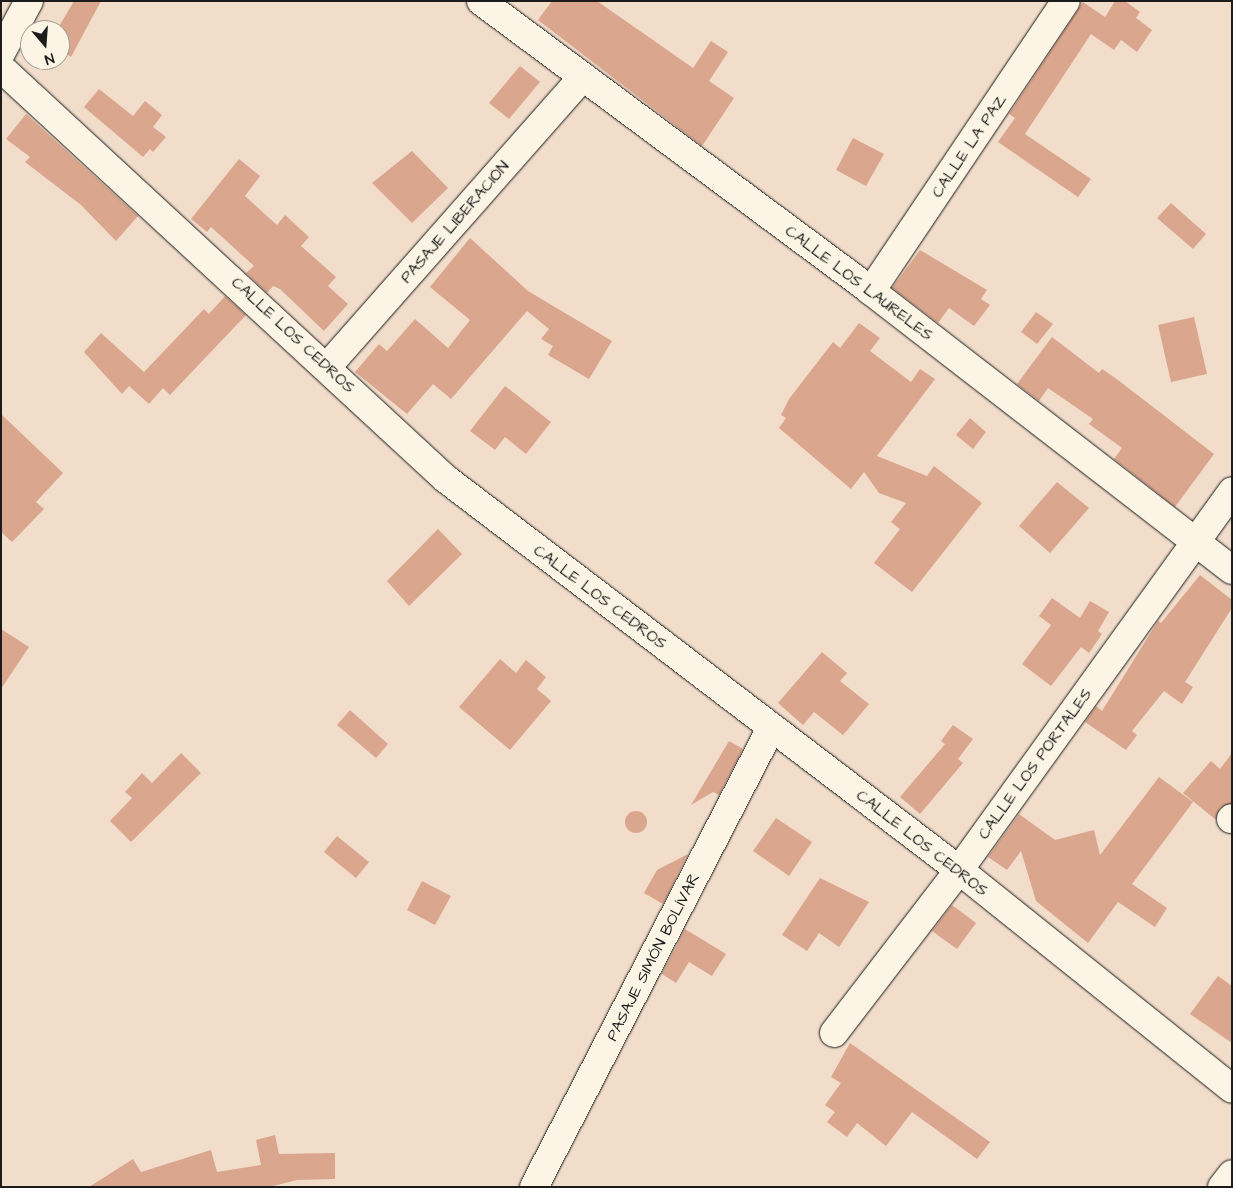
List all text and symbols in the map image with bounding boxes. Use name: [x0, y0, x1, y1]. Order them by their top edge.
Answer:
north arrow: [20, 20, 70, 70]
text: N: [42, 47, 57, 69]
street label: CALLE LA PAZ: [927, 91, 1011, 201]
street label: PASAJE LIBERACIÓN: [397, 157, 513, 287]
street label: CALLE LOS LAURELES: [781, 221, 937, 345]
street label: CALLE LOS CEDROS: [227, 273, 359, 397]
street label: CALLE LOS CEDROS: [530, 541, 670, 653]
street label: CALLE LOS PORTALES: [974, 685, 1096, 843]
street label: CALLE LOS CEDROS: [852, 786, 992, 900]
street label: PASAJE SIMÓN BOLÍVAR: [602, 870, 704, 1044]

